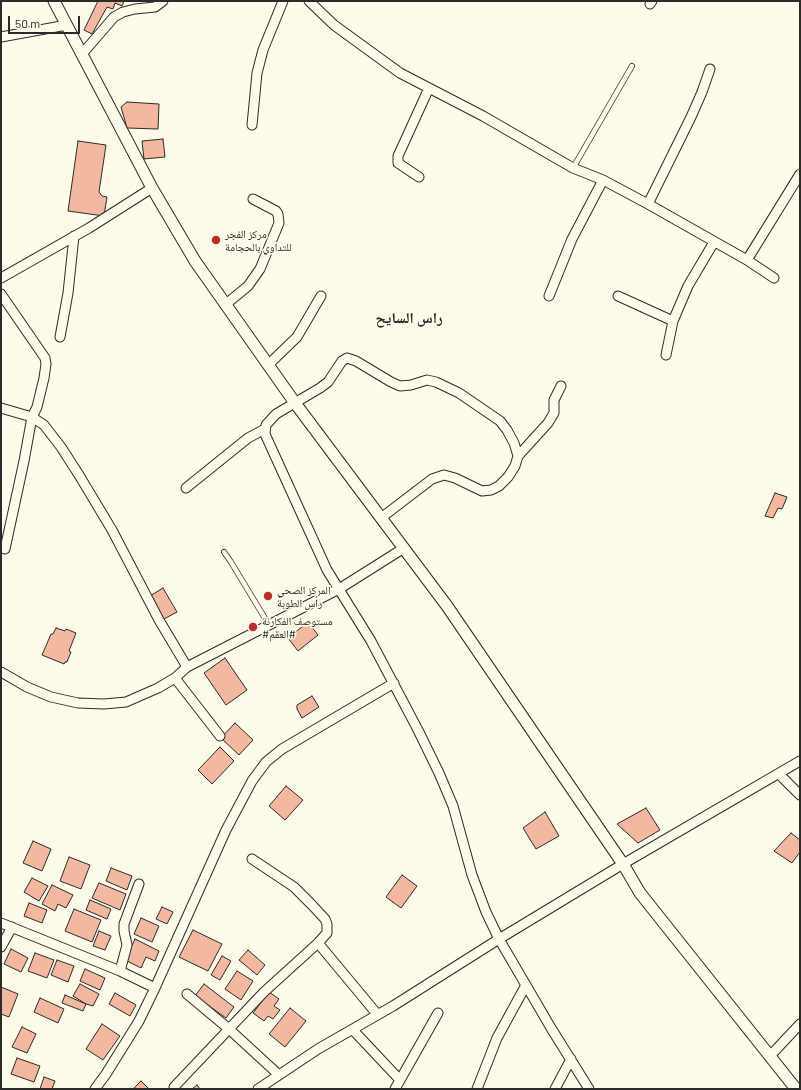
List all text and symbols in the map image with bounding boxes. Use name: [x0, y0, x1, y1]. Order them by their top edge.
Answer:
scale bar: [10, 8, 82, 34]
text: 50 m: [15, 16, 40, 30]
place label: مركز الفجر للتداوي بالحجامة: [225, 227, 292, 253]
marker: مركز الفجر للتداوي بالحجامة: [210, 234, 222, 246]
district label: راس السايح: [375, 309, 443, 327]
place label: المركز الصحي رأس الطوبة: [277, 583, 331, 609]
marker: المركز الصحي رأس الطوبة: [262, 590, 274, 602]
place label: مستوصف الفكارنة #العقم#: [262, 614, 333, 640]
marker: مستوصف الفكارنة #العقم#: [247, 621, 259, 633]

